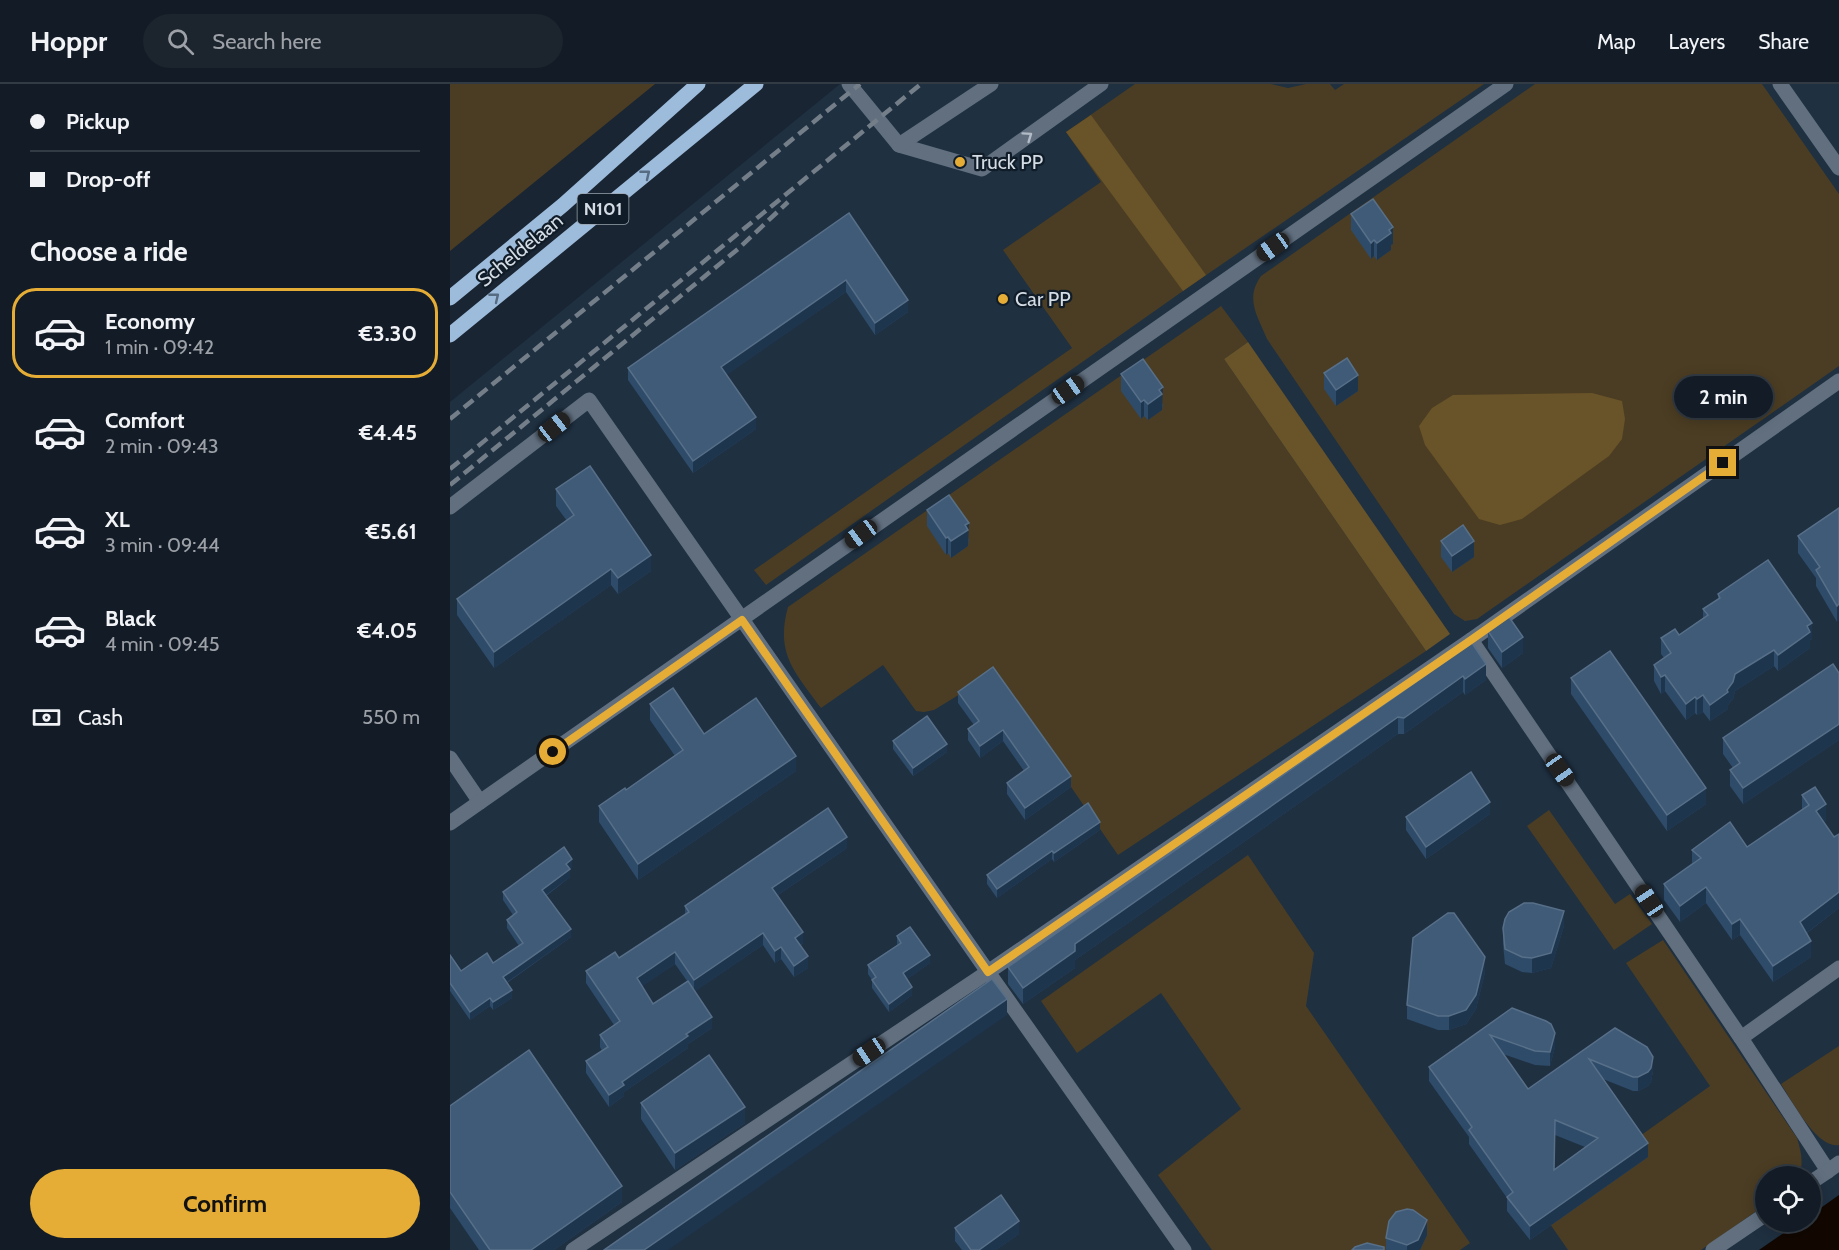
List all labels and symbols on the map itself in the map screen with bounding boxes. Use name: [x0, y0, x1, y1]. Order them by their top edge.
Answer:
one-way arrow: [1022, 132, 1033, 143]
place label: Truck PP: [972, 150, 1043, 174]
marker: Truck PP: [953, 155, 967, 169]
one-way arrow: [639, 170, 650, 181]
road number: N101: [578, 194, 628, 224]
street label: Scheldelaan: [472, 208, 568, 292]
car: [1253, 229, 1293, 265]
place label: Car PP: [1015, 287, 1071, 311]
marker: Car PP: [996, 292, 1010, 306]
one-way arrow: [488, 294, 499, 305]
car: [1048, 372, 1088, 408]
callout: 2 min: [1674, 376, 1772, 418]
car: [534, 409, 574, 445]
route end: [1709, 449, 1736, 476]
car: [841, 516, 881, 552]
route start: [539, 738, 566, 765]
car: [1542, 750, 1578, 790]
car: [1631, 881, 1667, 921]
car: [849, 1034, 889, 1070]

